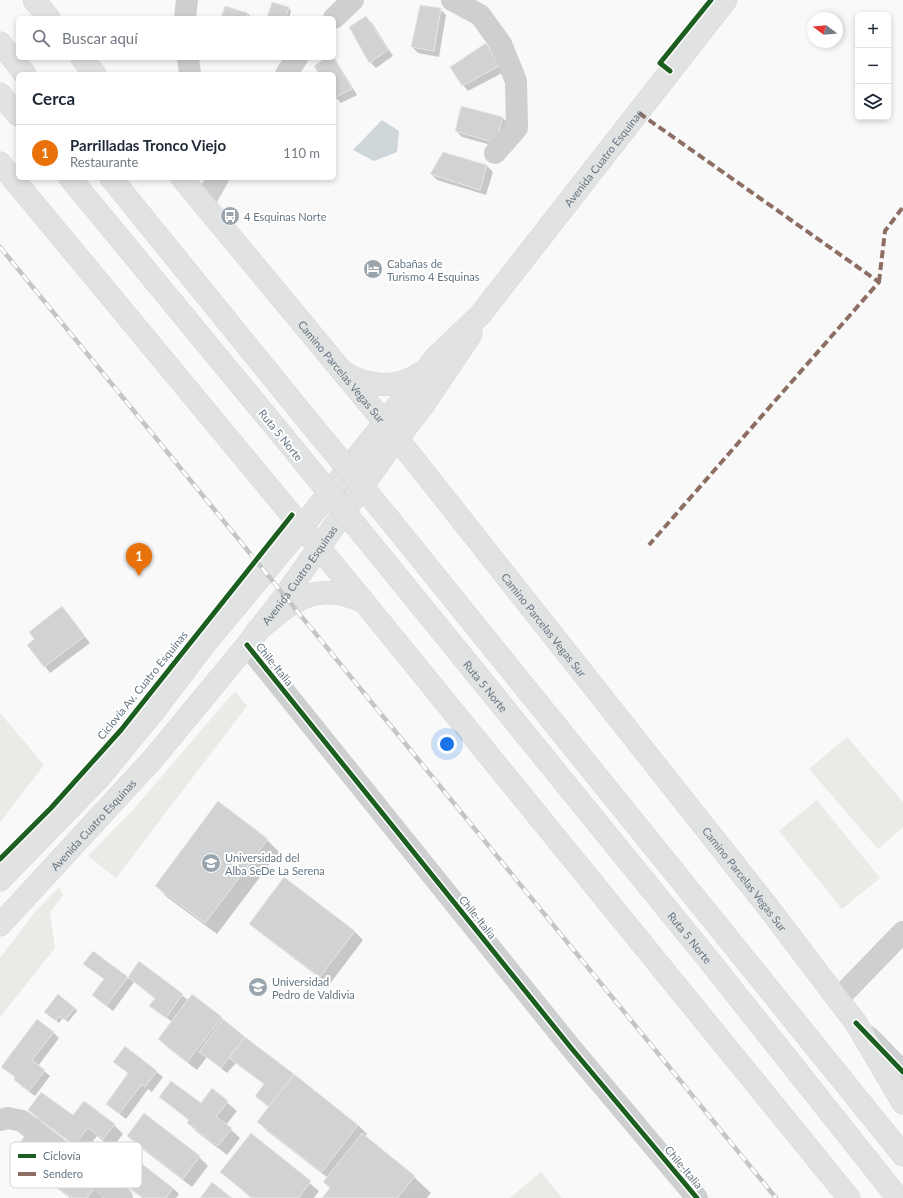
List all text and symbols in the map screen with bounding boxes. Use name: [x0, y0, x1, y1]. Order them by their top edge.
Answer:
north arrow: [807, 12, 843, 48]
map controls: [855, 12, 891, 120]
button: +: [855, 12, 891, 48]
search box: [16, 16, 336, 60]
icon: search: [30, 27, 52, 49]
text: Buscar aquí: [62, 29, 138, 47]
button: −: [855, 48, 891, 84]
button: layers: [855, 84, 891, 120]
text: Cerca: [32, 88, 75, 109]
street label: Avenida Cuatro Esquinas: [561, 106, 645, 209]
text: Parrilladas Tronco Viejo: [70, 136, 226, 154]
text: 1: [41, 145, 49, 161]
text: 110 m: [283, 145, 320, 161]
text: Restaurante: [70, 154, 138, 170]
bus stop icon: 4 Esquinas Norte: [219, 205, 241, 227]
place label: 4 Esquinas Norte: [244, 210, 327, 223]
place label: Cabañas de Turismo 4 Esquinas: [387, 257, 480, 283]
hotel icon: Cabañas de Turismo 4 Esquinas: [362, 258, 384, 280]
street label: Camino Parcelas Vegas Sur: [296, 317, 388, 425]
street label: Ruta 5 Norte: [256, 407, 306, 463]
street label: Avenida Cuatro Esquinas: [259, 522, 339, 627]
pin: 1: [126, 543, 152, 576]
street label: Camino Parcelas Vegas Sur: [499, 570, 589, 679]
street label: Ciclovía Av. Cuatro Esquinas: [94, 628, 190, 742]
street label: Chile-Italia: [254, 640, 296, 688]
street label: Ruta 5 Norte: [461, 657, 511, 714]
your location: [437, 734, 457, 754]
street label: Avenida Cuatro Esquinas: [48, 776, 138, 873]
street label: Camino Parcelas Vegas Sur: [700, 824, 790, 933]
place label: Universidad del Alba SeDe La Serena: [225, 851, 325, 877]
school or university icon: Universidad del Alba SeDe La Serena: [200, 852, 222, 874]
street label: Chile-Italia: [457, 893, 499, 941]
street label: Ruta 5 Norte: [666, 909, 715, 966]
place label: Universidad Pedro de Valdivia: [272, 975, 355, 1001]
school or university icon: Universidad Pedro de Valdivia: [247, 976, 269, 998]
legend: [10, 1142, 142, 1188]
street label: Chile-Italia: [662, 1143, 706, 1191]
text: Ciclovía: [43, 1149, 81, 1162]
text: Sendero: [43, 1167, 83, 1180]

